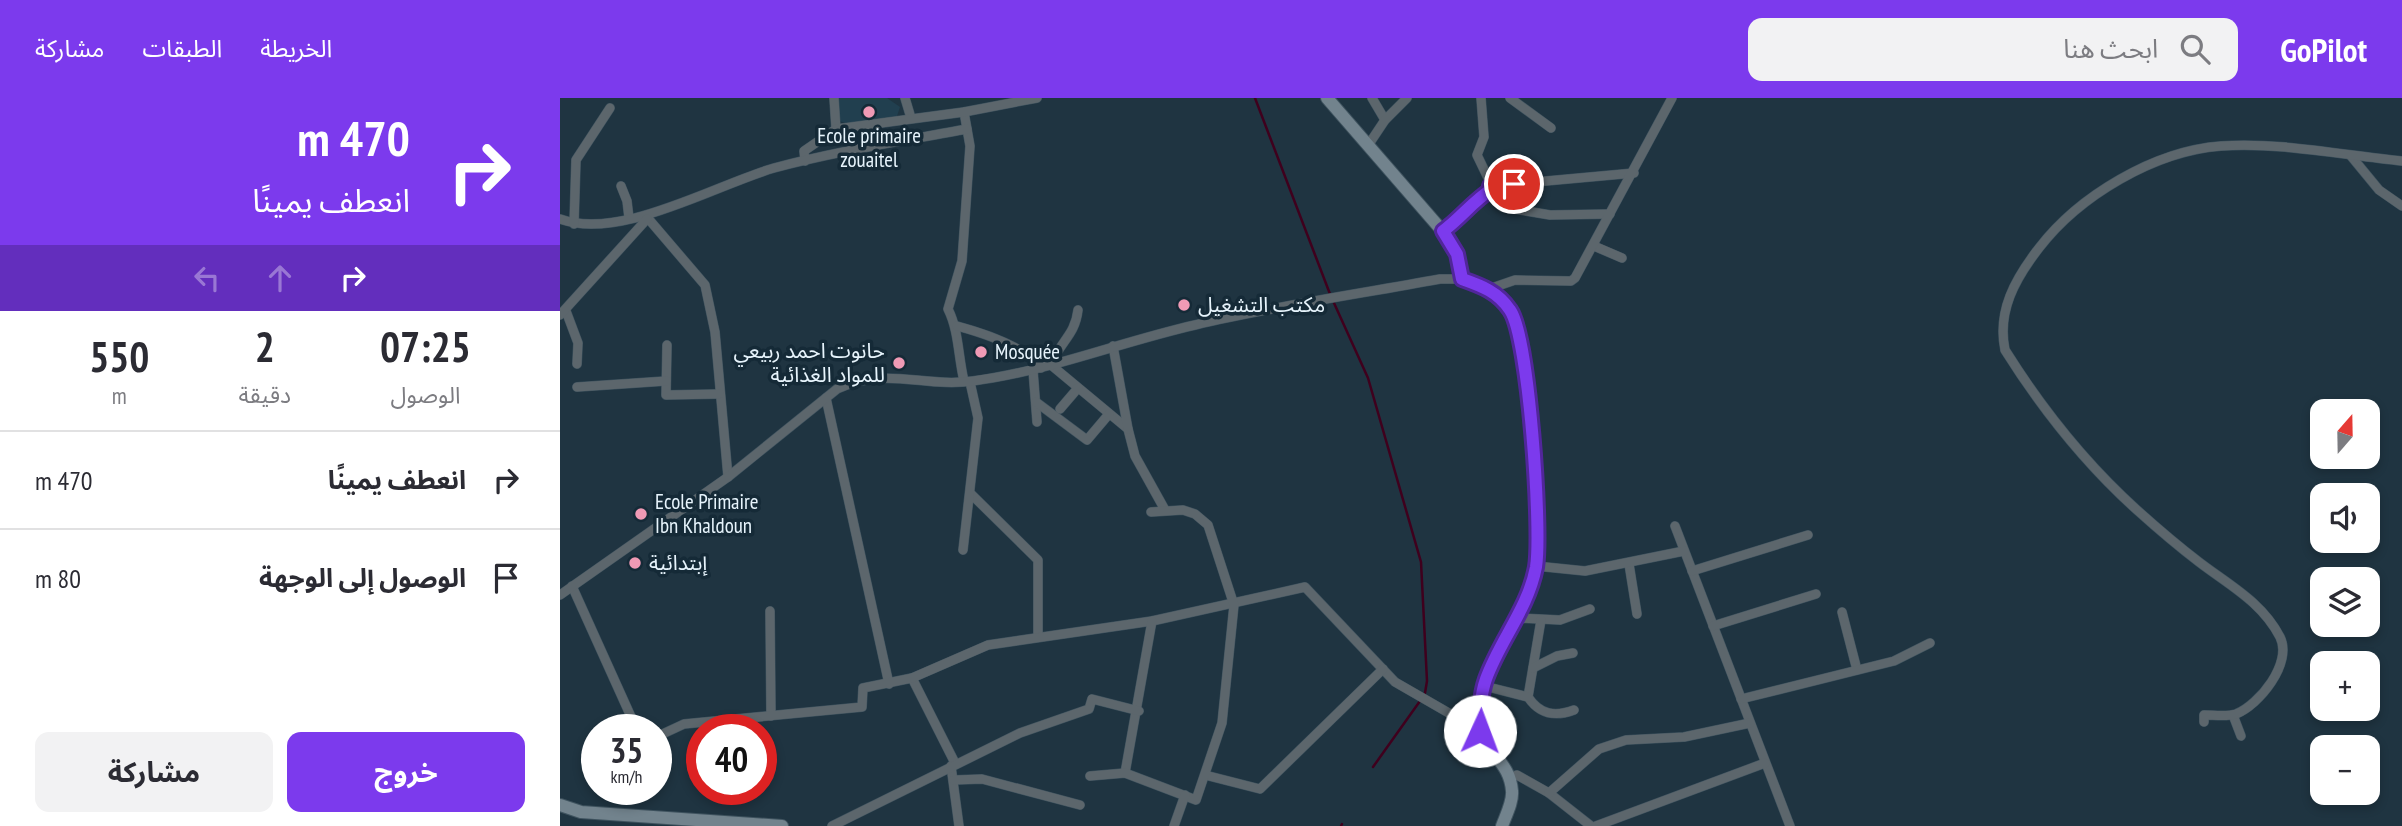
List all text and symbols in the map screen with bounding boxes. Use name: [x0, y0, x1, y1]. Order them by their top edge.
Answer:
search box: [1748, 18, 2238, 81]
text: GoPilot: [2280, 28, 2367, 71]
icon: search: [2176, 30, 2214, 68]
text: ابحث هنا: [2063, 32, 2158, 65]
text: مشاركة: [35, 33, 104, 64]
text: الطبقات: [142, 33, 222, 64]
text: الخريطة: [260, 33, 332, 64]
marker: Ecole primaire zouaitel: [861, 104, 877, 120]
text: 470 m: [297, 106, 410, 170]
place label: Ecole primaire zouaitel: [817, 122, 921, 173]
icon: right: [434, 126, 525, 217]
pin: [1484, 154, 1544, 214]
icon: arrive: [1495, 165, 1533, 203]
text: انعطف يمينًا: [252, 179, 410, 221]
icon: left: [188, 259, 226, 297]
icon: ahead: [261, 259, 299, 297]
icon: right: [334, 259, 372, 297]
place label: مكتب التشغيل: [1198, 291, 1325, 318]
marker: مكتب التشغيل: [1176, 297, 1192, 313]
text: 2: [255, 319, 275, 374]
text: 07:25: [380, 319, 471, 374]
text: 550: [89, 329, 149, 384]
place label: حانوت احمد ربيعي للمواد الغذائية: [734, 337, 885, 388]
place label: Mosquée: [995, 338, 1060, 365]
marker: Mosquée: [973, 344, 989, 360]
marker: حانوت احمد ربيعي للمواد الغذائية: [891, 355, 907, 371]
text: دقيقة: [238, 380, 291, 409]
text: الوصول: [390, 380, 460, 409]
text: m: [112, 381, 127, 410]
north arrow: [2310, 399, 2380, 469]
map controls: [2310, 399, 2380, 805]
icon: right: [487, 461, 525, 499]
text: انعطف يمينًا: [328, 463, 466, 496]
text: 470 m: [35, 464, 93, 497]
button: sound: [2310, 483, 2380, 553]
place label: Ecole Primaire Ibn Khaldoun: [655, 488, 759, 539]
marker: Ecole Primaire Ibn Khaldoun: [633, 506, 649, 522]
place label: إبتدائية: [649, 549, 708, 576]
marker: إبتدائية: [627, 555, 643, 571]
icon: arrive: [487, 559, 525, 597]
text: الوصول إلى الوجهة: [259, 561, 466, 594]
text: 80 m: [35, 562, 81, 595]
button: layers: [2310, 567, 2380, 637]
button: +: [2310, 651, 2380, 721]
position arrow: [1443, 694, 1517, 768]
speed limit sign: 40: [686, 714, 777, 805]
text: 35: [610, 727, 643, 773]
button: مشاركة: [35, 732, 273, 812]
button: خروج: [287, 732, 525, 812]
button: −: [2310, 735, 2380, 805]
text: km/h: [611, 765, 642, 788]

